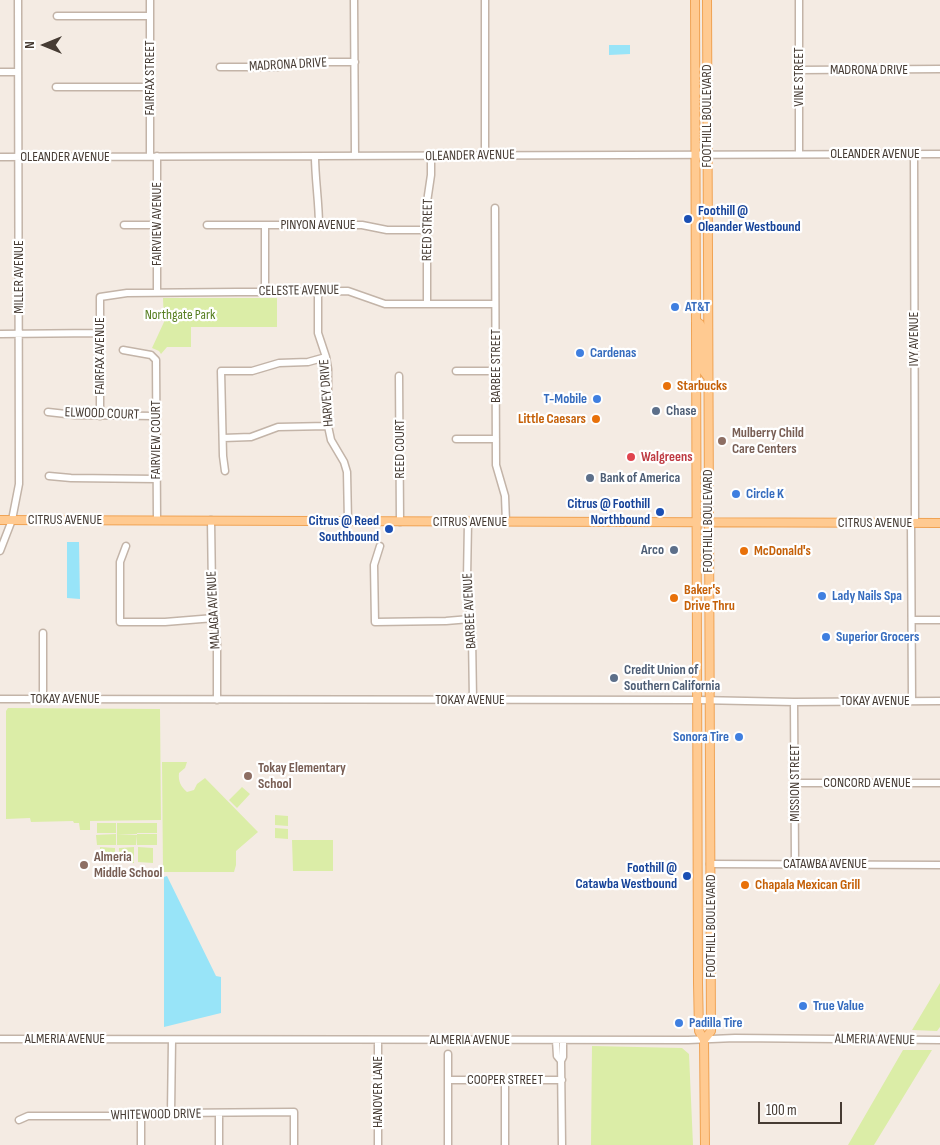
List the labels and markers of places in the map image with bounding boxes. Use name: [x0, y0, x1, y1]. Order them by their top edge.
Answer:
place label: Foothill @ Oleander Westbound: [698, 203, 801, 236]
marker: Foothill @ Oleander Westbound: [682, 213, 694, 225]
place label: AT&T: [685, 299, 710, 315]
marker: AT&T: [669, 301, 681, 313]
place label: Cardenas: [590, 345, 636, 361]
marker: Cardenas: [574, 347, 586, 359]
place label: Starbucks: [677, 378, 727, 394]
marker: Starbucks: [661, 380, 673, 392]
place label: T-Mobile: [544, 391, 587, 407]
marker: T-Mobile: [591, 393, 603, 405]
place label: Chase: [666, 403, 696, 419]
marker: Chase: [650, 405, 662, 417]
place label: Little Caesars: [518, 411, 586, 427]
marker: Little Caesars: [590, 413, 602, 425]
place label: Mulberry Child Care Centers: [732, 425, 804, 458]
marker: Mulberry Child Care Centers: [716, 435, 728, 447]
place label: Walgreens: [641, 449, 693, 465]
marker: Walgreens: [625, 451, 637, 463]
place label: Bank of America: [600, 470, 680, 486]
marker: Bank of America: [584, 472, 596, 484]
place label: Circle K: [746, 486, 784, 502]
marker: Circle K: [730, 488, 742, 500]
place label: Citrus @ Foothill Northbound: [567, 496, 650, 528]
marker: Citrus @ Foothill Northbound: [654, 506, 666, 518]
place label: Citrus @ Reed Southbound: [309, 513, 379, 546]
marker: Citrus @ Reed Southbound: [383, 523, 395, 535]
place label: Arco: [641, 542, 664, 558]
place label: McDonald's: [754, 543, 811, 559]
marker: Arco: [668, 544, 680, 556]
marker: McDonald's: [738, 545, 750, 557]
place label: Baker's Drive Thru: [684, 582, 735, 614]
place label: Lady Nails Spa: [832, 588, 902, 604]
marker: Lady Nails Spa: [816, 590, 828, 602]
marker: Baker's Drive Thru: [668, 592, 680, 604]
place label: Superior Grocers: [836, 629, 919, 645]
marker: Superior Grocers: [820, 631, 832, 643]
place label: Credit Union of Southern California: [624, 662, 720, 694]
marker: Credit Union of Southern California: [608, 672, 620, 684]
place label: Sonora Tire: [673, 729, 729, 745]
marker: Sonora Tire: [733, 731, 745, 743]
place label: Tokay Elementary School: [258, 760, 346, 792]
marker: Tokay Elementary School: [242, 770, 254, 782]
place label: Almeria Middle School: [94, 849, 162, 882]
marker: Almeria Middle School: [78, 859, 90, 871]
place label: Foothill @ Catawba Westbound: [575, 860, 677, 892]
marker: Foothill @ Catawba Westbound: [681, 870, 693, 882]
place label: Chapala Mexican Grill: [755, 877, 860, 893]
marker: Chapala Mexican Grill: [739, 879, 751, 891]
place label: True Value: [813, 998, 864, 1014]
marker: True Value: [797, 1000, 809, 1012]
place label: Padilla Tire: [689, 1015, 743, 1031]
marker: Padilla Tire: [673, 1017, 685, 1029]

